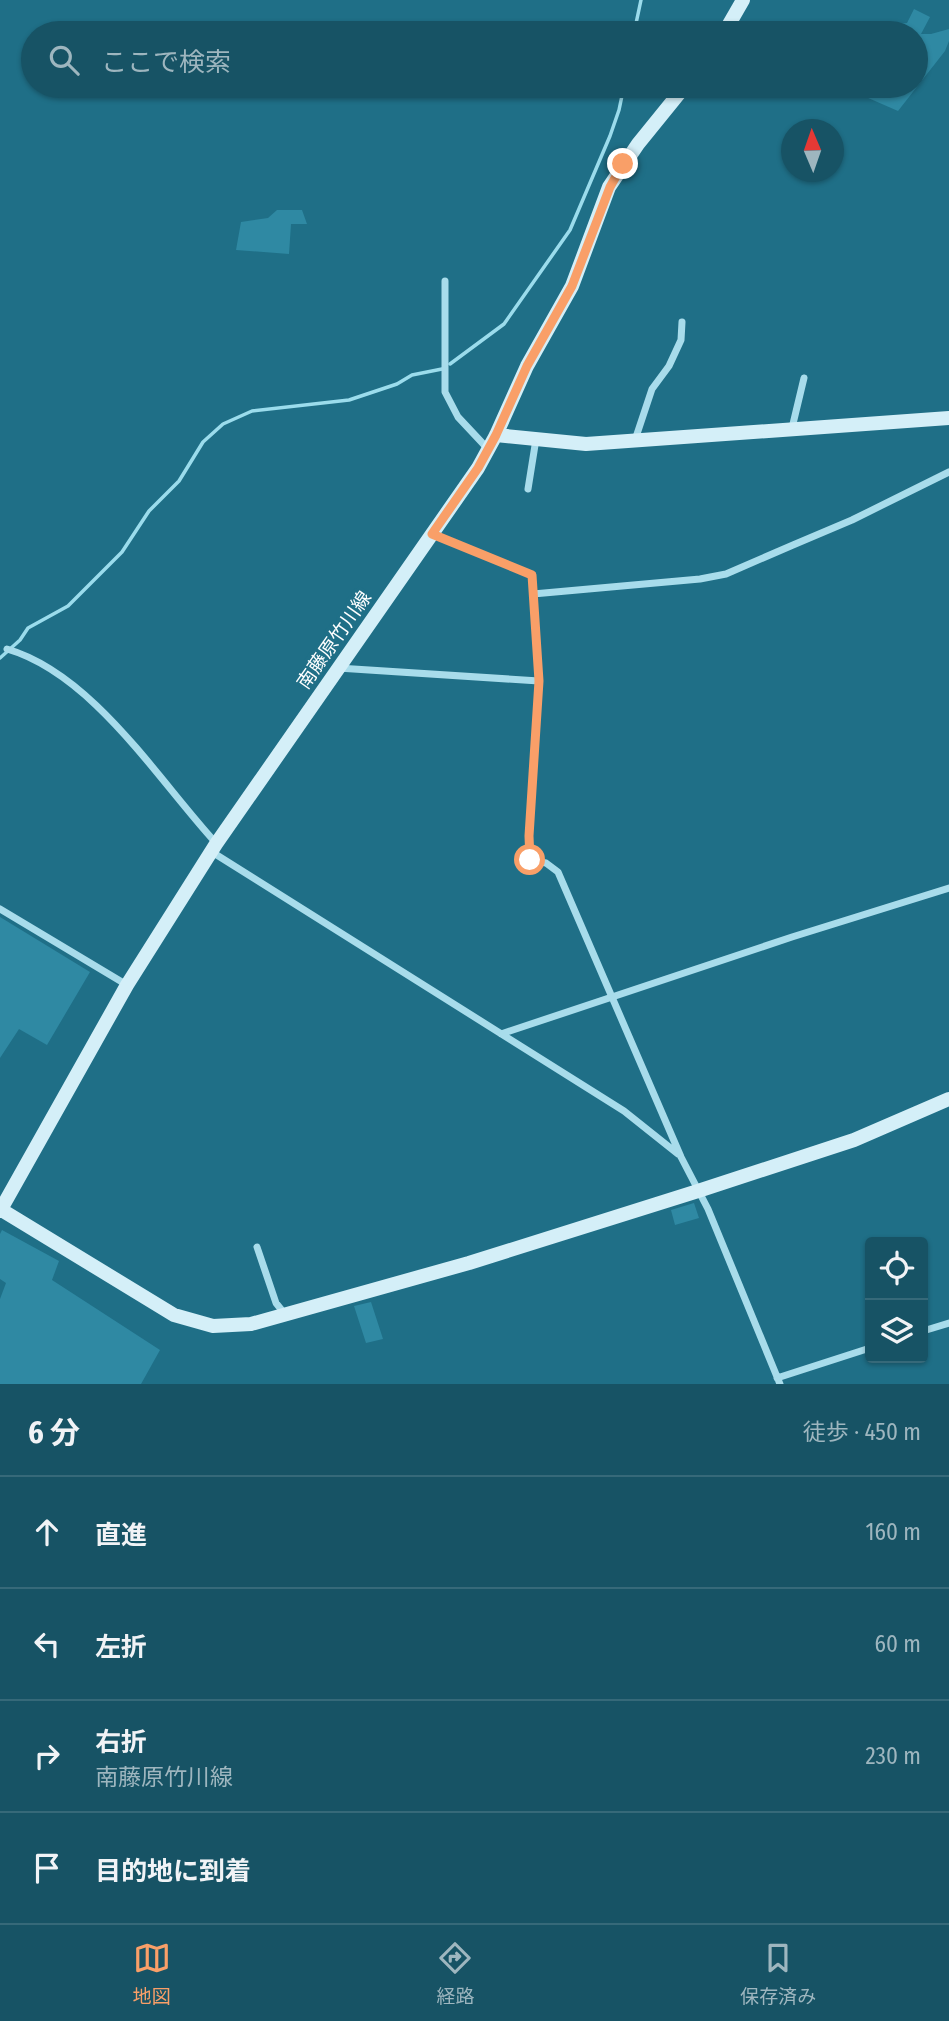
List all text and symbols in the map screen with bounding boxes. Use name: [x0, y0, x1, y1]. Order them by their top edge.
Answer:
search box: [21, 21, 928, 98]
icon: search: [45, 41, 83, 79]
text: ここで検索: [101, 47, 231, 78]
north arrow: [781, 119, 844, 182]
route end: [607, 148, 638, 179]
street label: 南藤原竹川線: [292, 587, 376, 693]
route start: [514, 844, 545, 875]
map controls: [865, 1237, 928, 1363]
button: locate: [865, 1237, 928, 1300]
button: layers: [865, 1300, 928, 1363]
text: 6 分: [28, 1415, 80, 1451]
text: 徒歩 · 450 m: [803, 1418, 921, 1446]
icon: ahead: [28, 1513, 66, 1551]
text: 160 m: [866, 1518, 921, 1546]
text: 直進: [95, 1520, 147, 1551]
icon: left: [28, 1625, 66, 1663]
text: 60 m: [875, 1630, 921, 1658]
text: 左折: [95, 1632, 147, 1663]
text: 右折: [95, 1727, 147, 1758]
icon: right: [28, 1737, 66, 1775]
text: 230 m: [865, 1742, 921, 1770]
text: 南藤原竹川線: [95, 1763, 233, 1791]
icon: arrive: [28, 1849, 66, 1887]
text: 目的地に到着: [95, 1856, 251, 1887]
tab: 地図: [133, 1939, 171, 2008]
tab: 経路: [436, 1939, 474, 2008]
tab: 保存済み: [740, 1939, 816, 2008]

